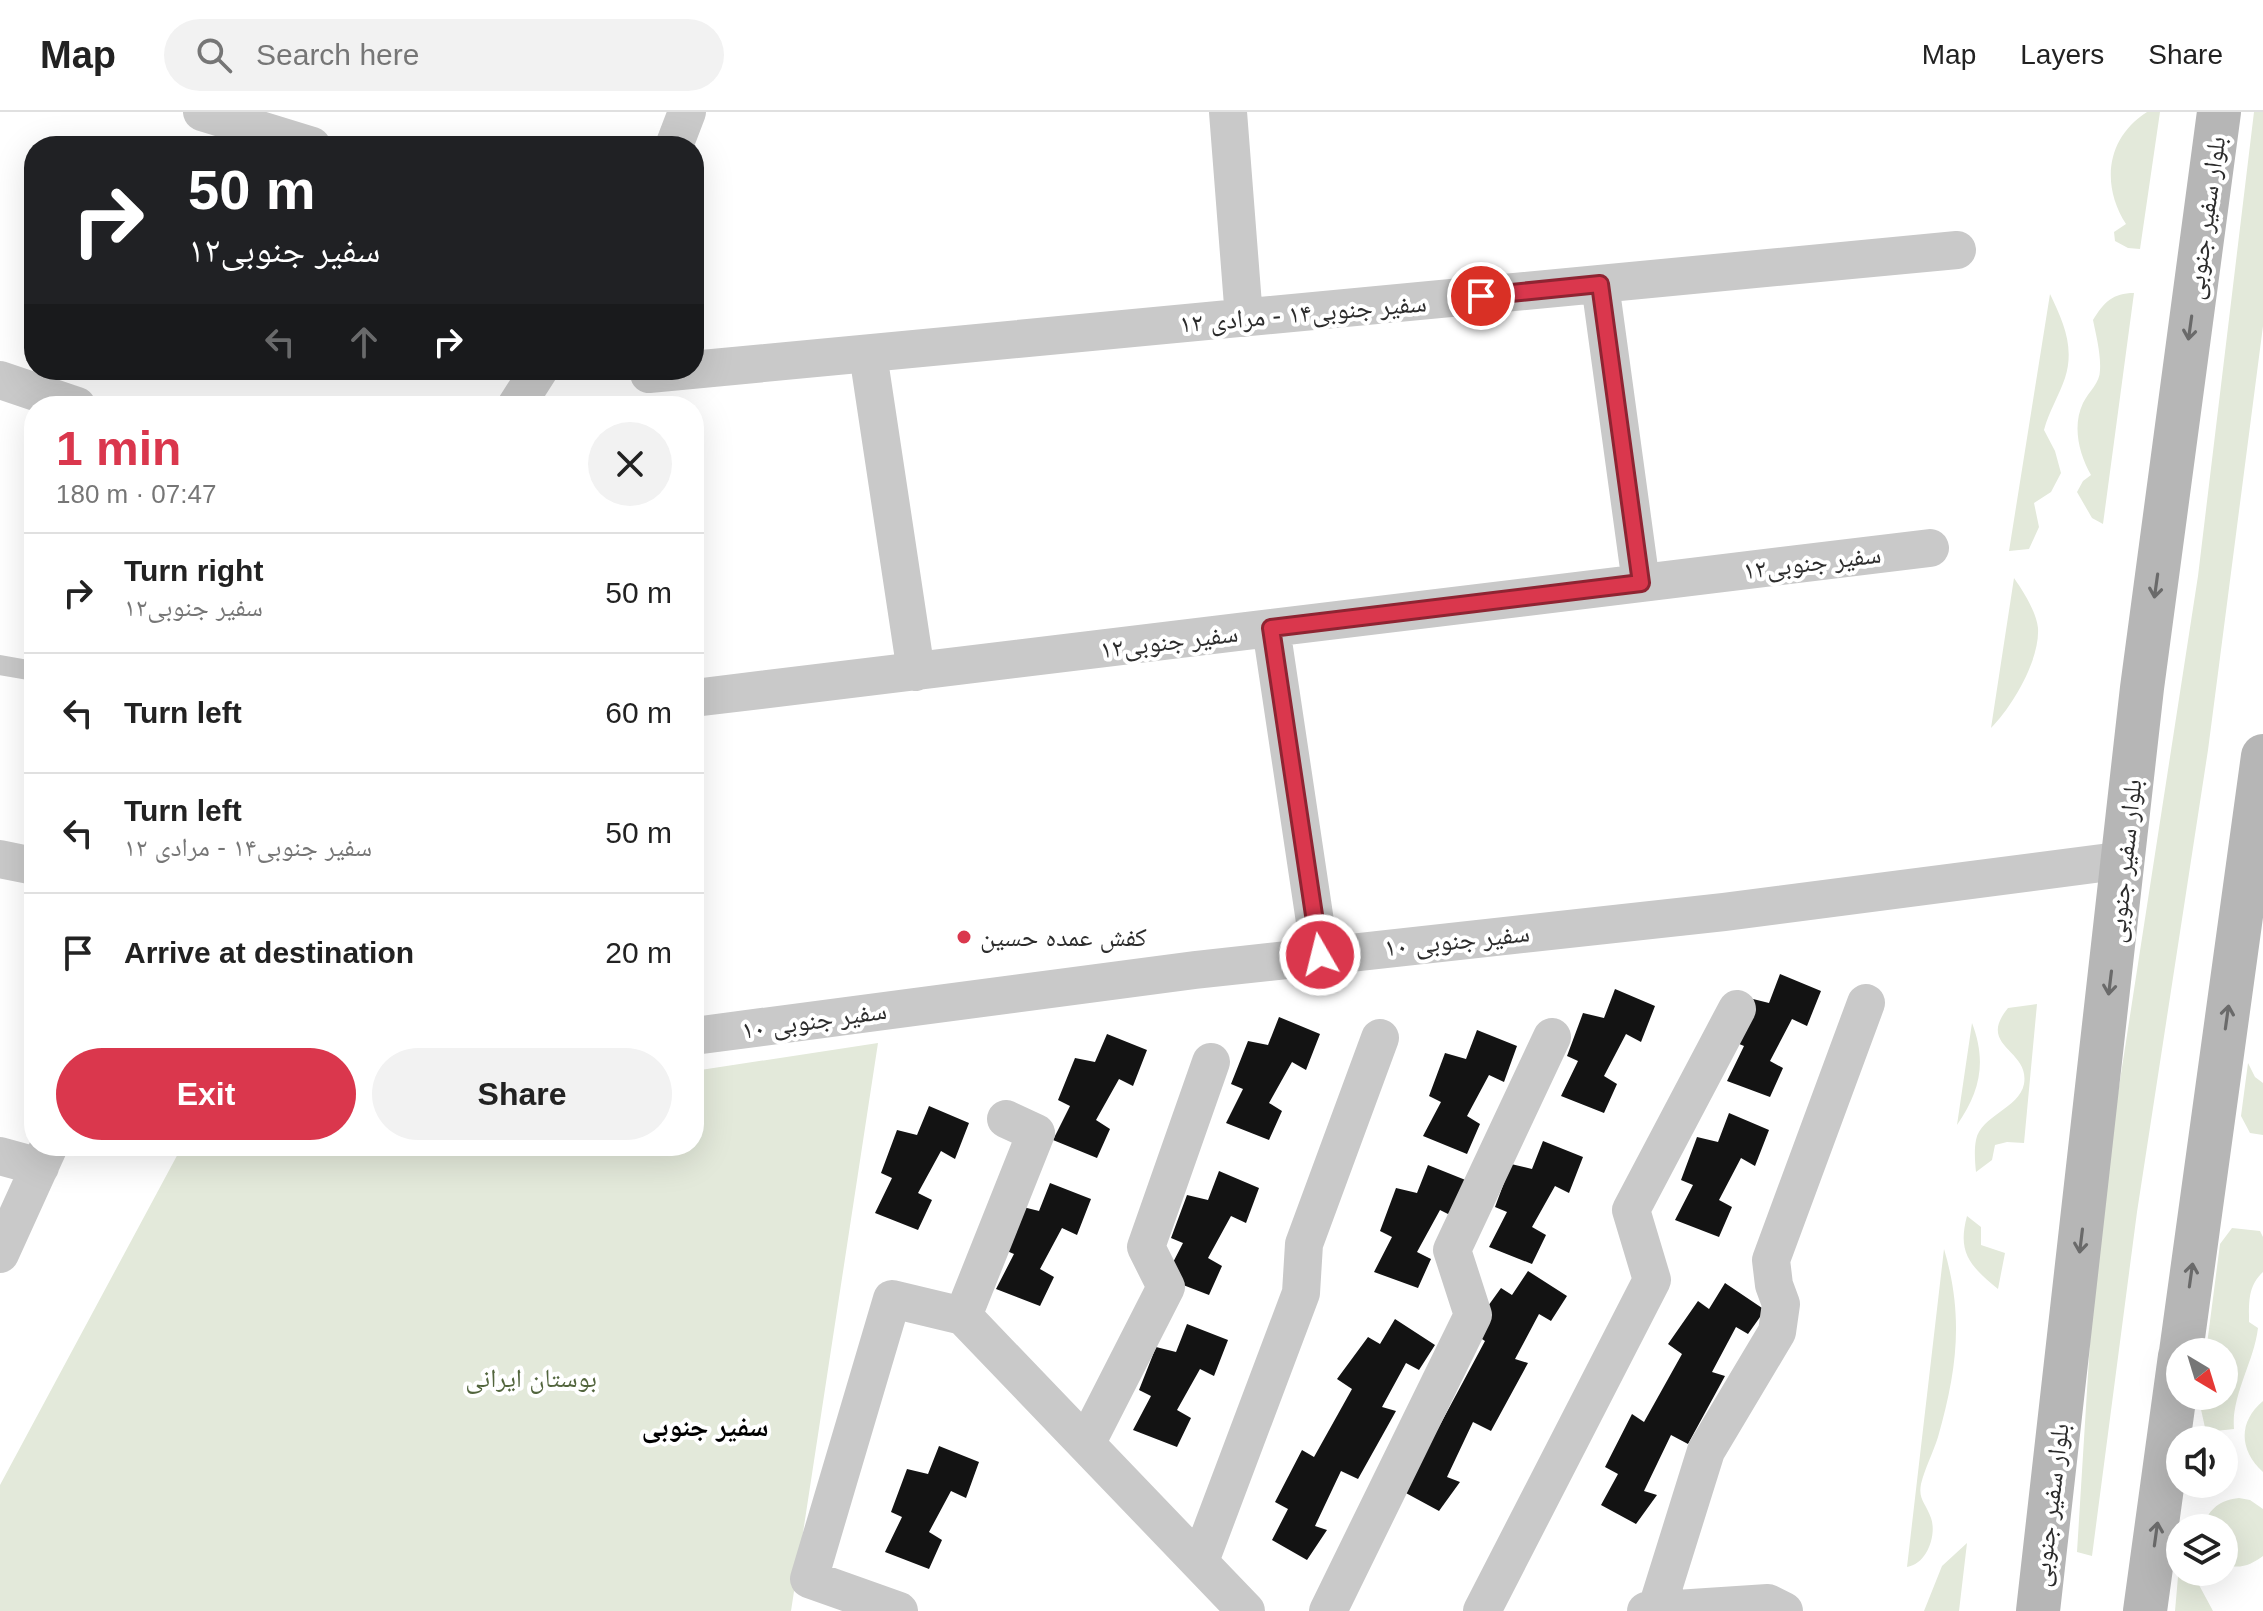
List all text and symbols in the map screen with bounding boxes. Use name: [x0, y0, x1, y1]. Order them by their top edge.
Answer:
search box: [164, 19, 724, 91]
icon: search: [192, 33, 236, 77]
text: Map: [40, 34, 116, 76]
text: Search here: [256, 38, 419, 71]
text: Map: [1922, 39, 1976, 70]
text: Layers: [2020, 39, 2104, 70]
text: Share: [2148, 39, 2223, 70]
street label: بلوار سفیر جنوبی: [2179, 134, 2232, 302]
text: 50 m: [188, 158, 316, 221]
icon: right: [56, 168, 160, 272]
text: سفیر جنوبی۱۲: [188, 229, 380, 270]
pin: [1447, 262, 1515, 330]
icon: arrive: [1459, 274, 1503, 318]
street label: سفیر جنوبی۱۴ - مرادی ۱۲: [1178, 287, 1428, 340]
one-way arrow: [2182, 315, 2197, 340]
icon: left: [258, 320, 302, 364]
icon: ahead: [342, 320, 386, 364]
icon: right: [426, 320, 470, 364]
text: 1 min: [56, 422, 181, 475]
button: close: [588, 422, 672, 506]
text: 180 m · 07:47: [56, 479, 216, 509]
street label: سفیر جنوبی۱۲: [1741, 539, 1883, 586]
text: Turn right: [124, 554, 263, 587]
icon: right: [56, 571, 100, 615]
one-way arrow: [2148, 573, 2163, 598]
text: 50 m: [605, 576, 672, 609]
text: سفیر جنوبی۱۲: [124, 592, 263, 622]
street label: سفیر جنوبی۱۲: [1098, 618, 1240, 665]
icon: left: [56, 691, 100, 735]
text: Turn left: [124, 696, 242, 729]
text: 60 m: [605, 696, 672, 729]
street label: بلوار سفیر جنوبی: [2100, 778, 2149, 945]
text: Turn left: [124, 794, 242, 827]
icon: left: [56, 811, 100, 855]
text: 50 m: [605, 816, 672, 849]
text: سفیر جنوبی۱۴ - مرادی ۱۲: [124, 832, 372, 862]
position arrow: [1278, 913, 1362, 997]
street label: سفیر جنوبی ۱۰: [1383, 917, 1531, 964]
place label: کفش عمده حسین: [980, 922, 1147, 953]
marker: کفش عمده حسین: [955, 928, 973, 946]
icon: arrive: [56, 931, 100, 975]
text: Arrive at destination: [124, 936, 414, 969]
text: 20 m: [605, 936, 672, 969]
one-way arrow: [2103, 969, 2118, 996]
street label: سفیر جنوبی ۱۰: [740, 995, 889, 1046]
one-way arrow: [2219, 1004, 2234, 1031]
button: Exit: [56, 1048, 356, 1140]
button: Share: [372, 1048, 672, 1140]
one-way arrow: [2073, 1228, 2088, 1254]
one-way arrow: [2184, 1263, 2199, 1288]
north arrow: [2166, 1338, 2238, 1410]
map controls: [2166, 1338, 2238, 1586]
park label: بوستان ایرانی: [465, 1363, 597, 1394]
district label: سفیر جنوبی: [641, 1411, 769, 1444]
street label: بلوار سفیر جنوبی: [2025, 1421, 2076, 1589]
button: sound: [2166, 1426, 2238, 1498]
button: layers: [2166, 1514, 2238, 1586]
one-way arrow: [2149, 1522, 2164, 1547]

